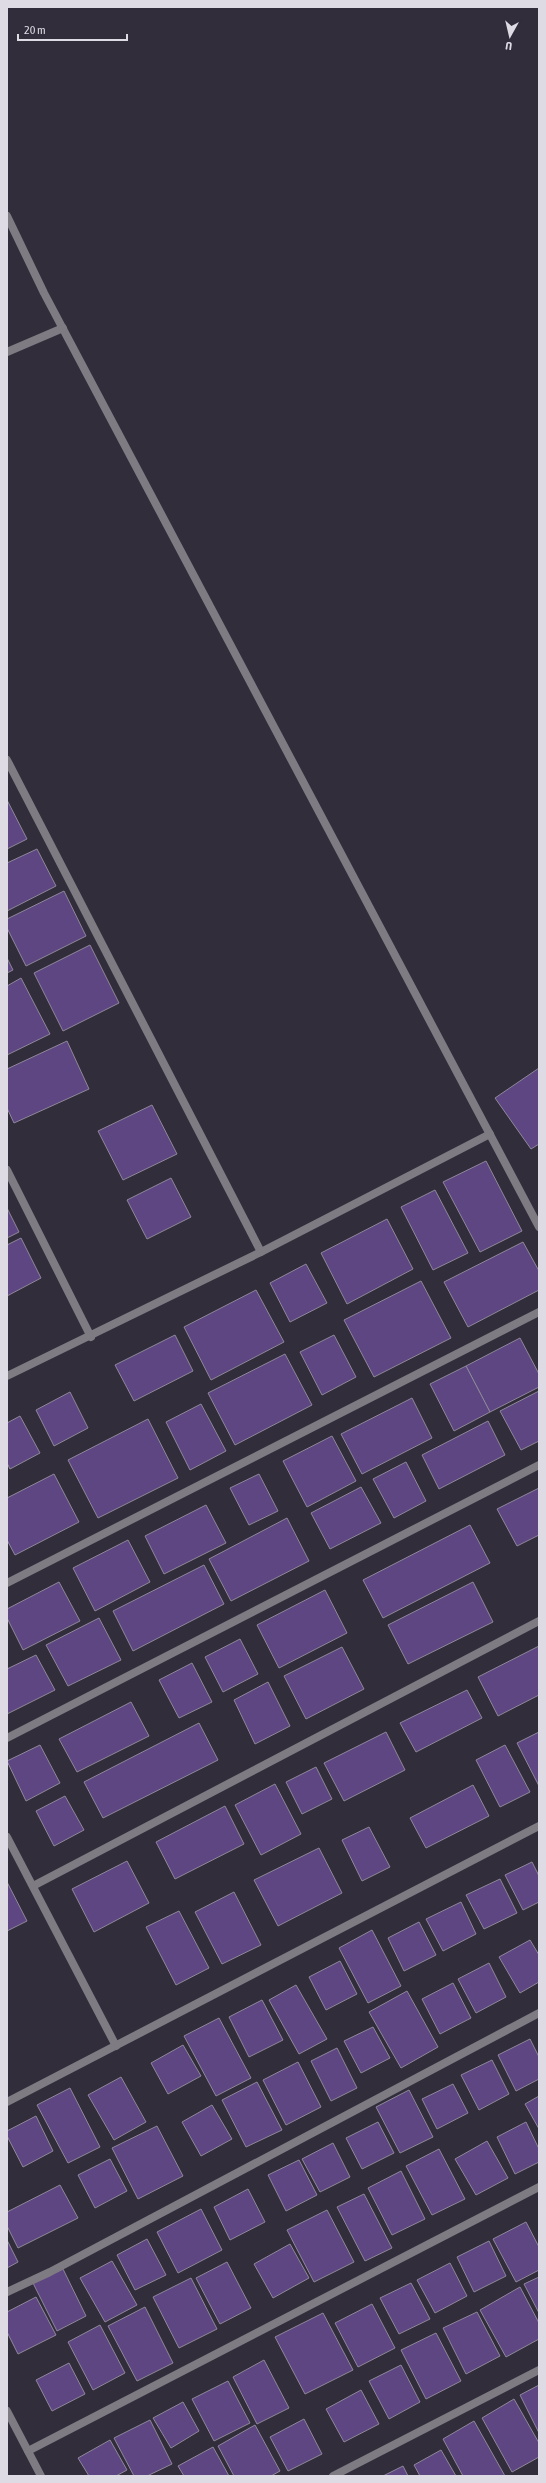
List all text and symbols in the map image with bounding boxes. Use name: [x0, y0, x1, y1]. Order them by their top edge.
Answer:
scale bar: [18, 16, 127, 42]
north arrow: [490, 16, 530, 56]
text: 20 m: [24, 23, 46, 37]
text: U: [505, 40, 513, 52]

